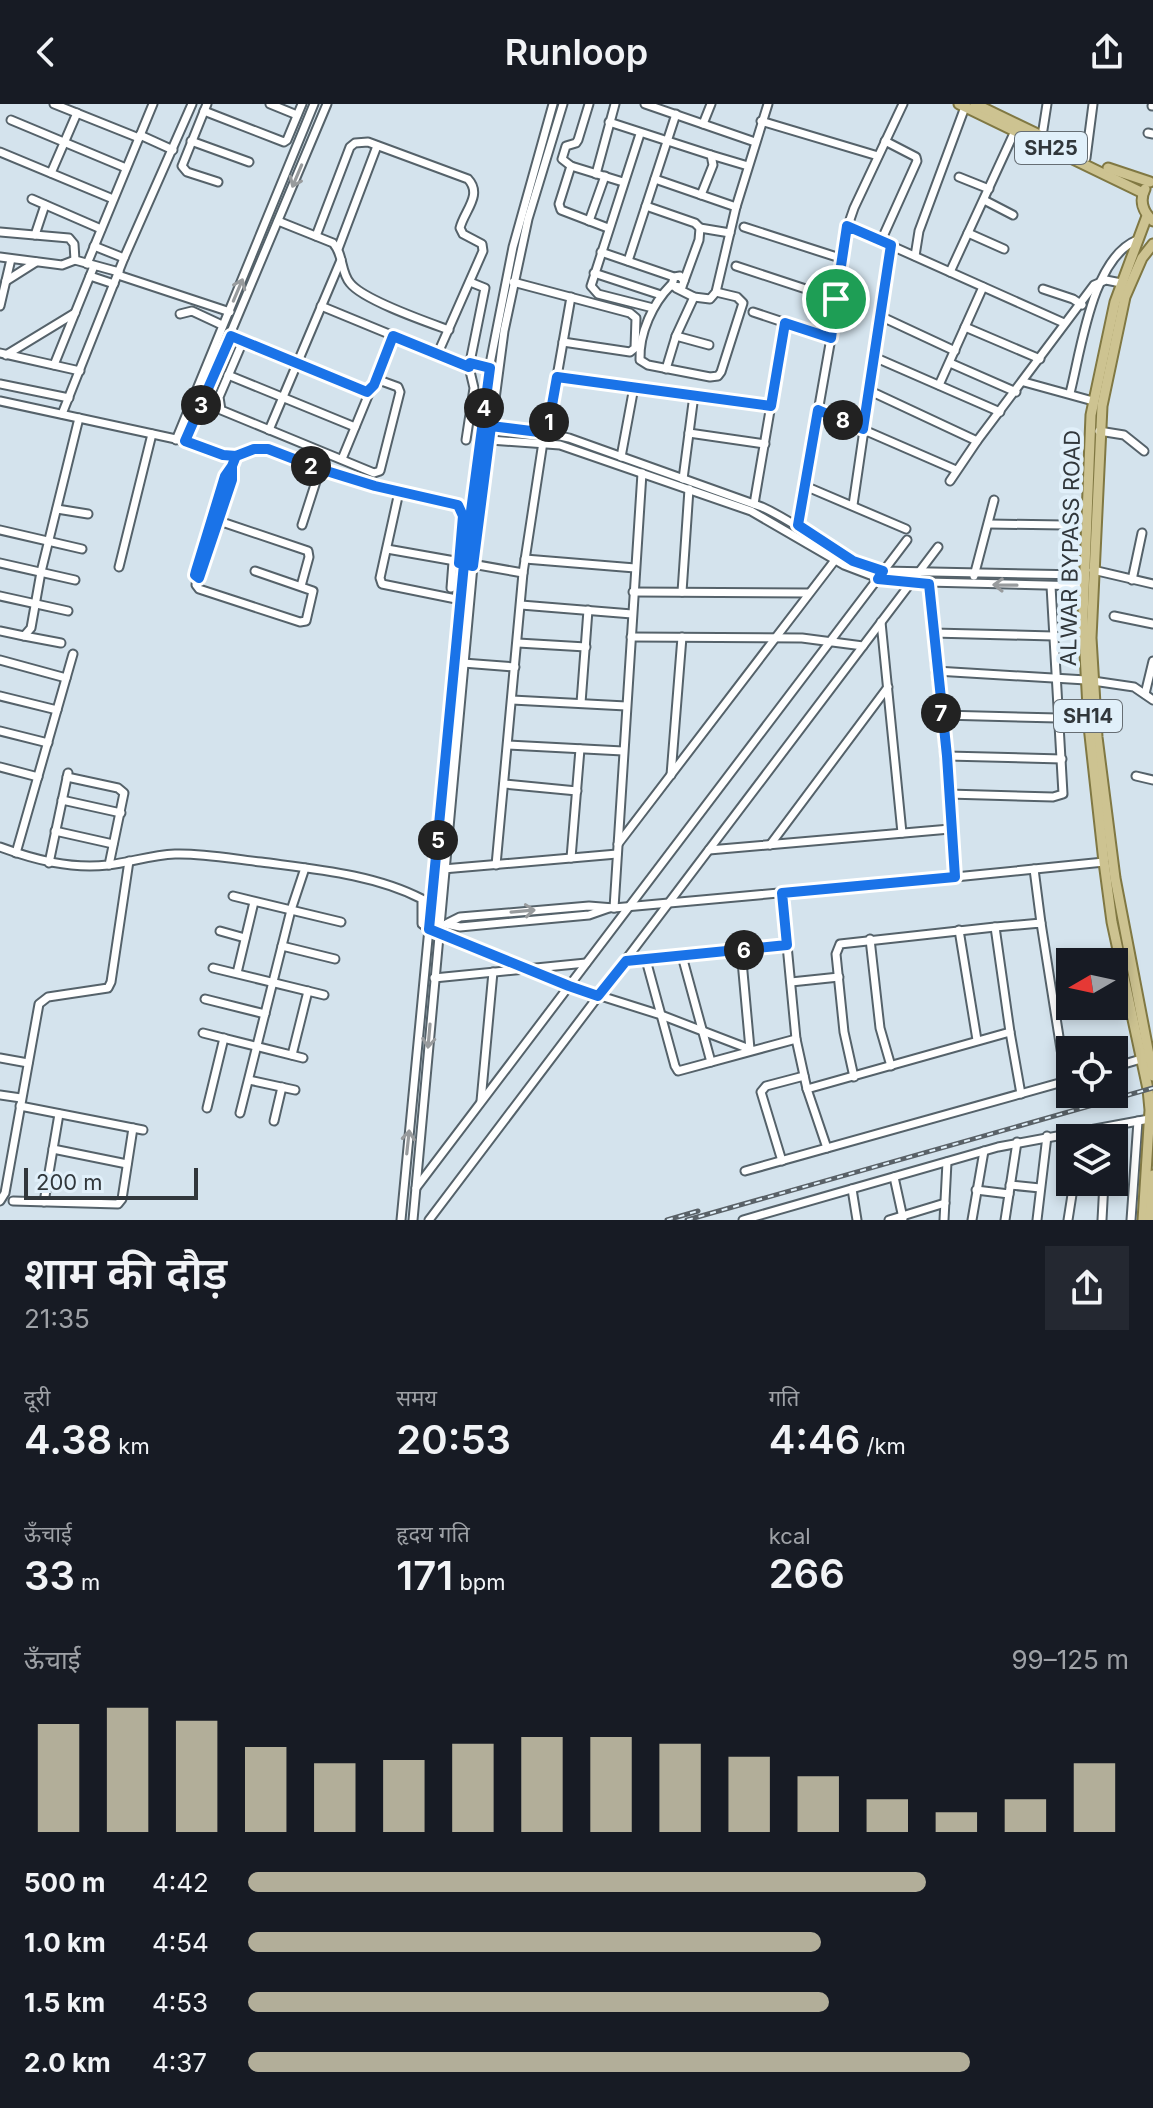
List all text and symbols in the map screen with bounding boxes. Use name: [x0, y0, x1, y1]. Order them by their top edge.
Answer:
icon: back: [24, 30, 68, 74]
text: Runloop: [505, 30, 648, 74]
icon: share: [1085, 30, 1129, 74]
road number: SH25: [1015, 132, 1087, 164]
one-way arrow: [289, 163, 304, 188]
pin: [802, 265, 870, 333]
icon: arrive: [814, 277, 858, 321]
one-way arrow: [231, 278, 246, 303]
pin: 3: [181, 385, 221, 425]
pin: 4: [464, 388, 504, 428]
text: 3: [194, 392, 208, 418]
text: 4: [477, 395, 491, 421]
pin: 8: [823, 400, 863, 440]
pin: 1: [529, 402, 569, 442]
text: 8: [836, 407, 850, 433]
text: 1: [544, 409, 554, 435]
street label: ALWAR BYPASS ROAD: [1055, 430, 1085, 666]
pin: 2: [291, 446, 331, 486]
text: 2: [304, 453, 318, 479]
one-way arrow: [992, 577, 1019, 593]
pin: 7: [921, 693, 961, 733]
text: 7: [935, 700, 947, 726]
road number: SH14: [1054, 700, 1122, 732]
pin: 5: [418, 820, 458, 860]
text: 5: [431, 827, 445, 853]
one-way arrow: [509, 903, 536, 918]
pin: 6: [724, 930, 764, 970]
text: 6: [737, 937, 751, 963]
north arrow: [1056, 948, 1128, 1020]
map controls: [1056, 948, 1128, 1196]
one-way arrow: [421, 1022, 436, 1049]
button: locate: [1056, 1036, 1128, 1108]
button: layers: [1056, 1124, 1128, 1196]
one-way arrow: [401, 1129, 416, 1156]
scale bar: [24, 1164, 198, 1200]
text: 200 m: [36, 1169, 103, 1195]
text: शाम की दौड़: [24, 1246, 227, 1300]
button: share: [1045, 1246, 1129, 1330]
text: 21:35: [24, 1303, 90, 1334]
text: दूरी: [24, 1385, 50, 1411]
text: समय: [396, 1385, 437, 1411]
text: गति: [769, 1385, 799, 1411]
text: 4.38: [24, 1415, 112, 1464]
text: 20:53: [396, 1415, 511, 1464]
text: 4:46: [769, 1415, 860, 1464]
text: km: [112, 1433, 150, 1459]
text: /km: [860, 1433, 906, 1459]
text: ऊँचाई: [24, 1521, 72, 1547]
text: हृदय गति: [396, 1521, 470, 1547]
text: kcal: [769, 1523, 811, 1549]
text: 266: [769, 1549, 845, 1598]
text: 33: [24, 1551, 75, 1600]
text: 171: [396, 1551, 453, 1600]
text: m: [75, 1569, 100, 1595]
text: bpm: [453, 1569, 506, 1595]
text: ऊँचाई: [24, 1644, 80, 1675]
text: 99–125 m: [1011, 1644, 1129, 1675]
text: 500 m: [24, 1867, 106, 1898]
text: 4:42: [152, 1867, 209, 1898]
text: 1.0 km: [24, 1927, 106, 1958]
text: 4:54: [152, 1927, 209, 1958]
text: 1.5 km: [24, 1987, 105, 2018]
text: 4:53: [152, 1987, 208, 2018]
text: 2.0 km: [24, 2047, 111, 2078]
text: 4:37: [152, 2047, 207, 2078]

